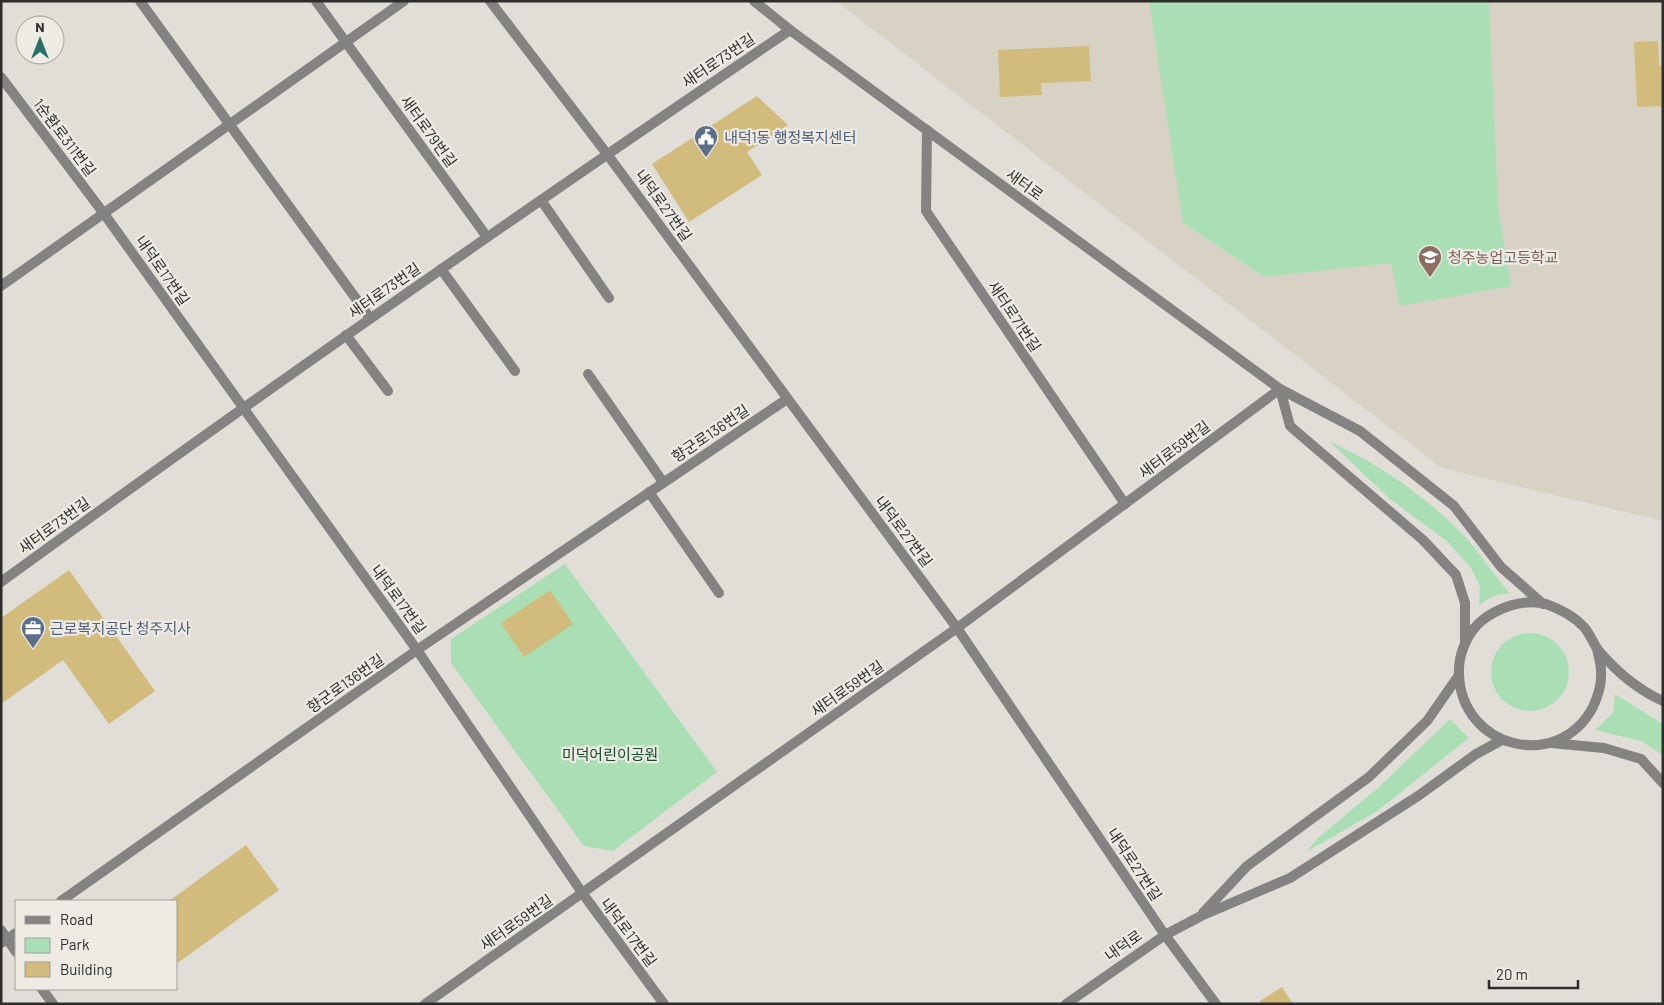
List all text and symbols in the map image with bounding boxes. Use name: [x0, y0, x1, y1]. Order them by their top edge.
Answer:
north arrow: [15, 15, 65, 65]
text: N: [35, 18, 45, 35]
street label: 새터로73번길: [678, 29, 758, 91]
street label: 새터로79번길: [397, 92, 461, 170]
street label: 1순환로311번길: [30, 95, 100, 179]
public building icon: 내덕1동 행정복지센터: [693, 124, 719, 158]
place label: 내덕1동 행정복지센터: [724, 128, 856, 146]
street label: 새터로: [1003, 165, 1047, 203]
street label: 내덕로27번길: [632, 166, 696, 244]
street label: 내덕로17번길: [132, 232, 194, 308]
school or university icon: 청주농업고등학교: [1417, 244, 1443, 278]
place label: 청주농업고등학교: [1448, 248, 1558, 266]
street label: 새터로73번길: [345, 259, 423, 321]
street label: 새터로71번길: [985, 277, 1045, 355]
street label: 향군로136번길: [668, 400, 752, 466]
street label: 새터로59번길: [1135, 416, 1213, 482]
street label: 내덕로27번길: [871, 492, 937, 570]
street label: 새터로73번길: [15, 493, 93, 557]
street label: 내덕로17번길: [368, 561, 430, 637]
office icon: 근로복지공단 청주지사: [20, 615, 46, 649]
place label: 근로복지공단 청주지사: [50, 619, 191, 637]
street label: 향군로136번길: [303, 650, 387, 716]
street label: 새터로59번길: [807, 656, 887, 720]
park label: 미덕어린이공원: [562, 745, 658, 763]
street label: 내덕로27번길: [1104, 824, 1166, 904]
street label: 새터로59번길: [476, 890, 556, 954]
street label: 내덕로17번길: [597, 894, 661, 970]
legend: [15, 900, 178, 990]
text: Road: [60, 910, 93, 928]
street label: 내덕로: [1101, 926, 1145, 964]
text: Park: [60, 935, 90, 953]
scale bar: [1489, 958, 1578, 990]
text: Building: [60, 960, 113, 978]
text: 20 m: [1496, 965, 1528, 983]

